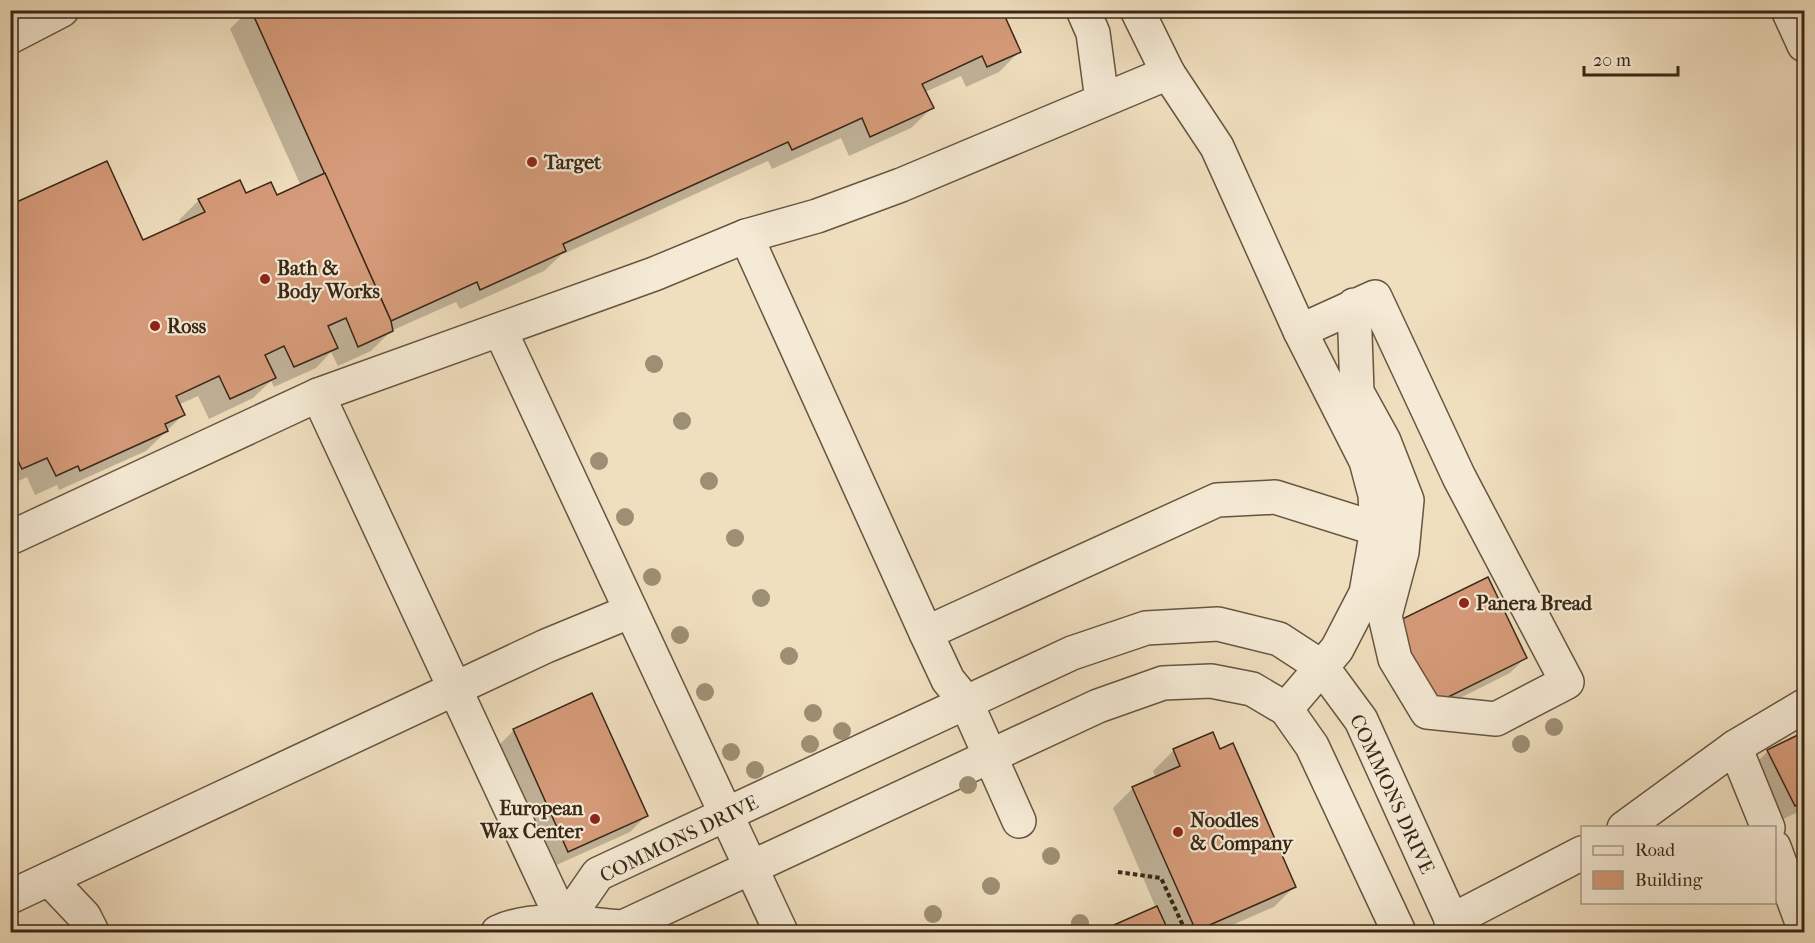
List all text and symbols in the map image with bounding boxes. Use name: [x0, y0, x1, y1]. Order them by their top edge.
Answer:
scale bar: [1584, 39, 1678, 77]
text: 20 m: [1593, 50, 1631, 71]
place label: Target: [543, 151, 602, 174]
marker: Target: [525, 155, 539, 169]
place label: Bath & Body Works: [277, 257, 381, 303]
marker: Bath & Body Works: [258, 272, 272, 286]
place label: Ross: [167, 315, 207, 338]
marker: Ross: [148, 319, 162, 333]
place label: Panera Bread: [1476, 592, 1593, 615]
marker: Panera Bread: [1457, 596, 1471, 610]
street label: COMMONS DRIVE: [1345, 711, 1439, 877]
street label: COMMONS DRIVE: [596, 791, 762, 887]
place label: European Wax Center: [479, 797, 583, 843]
place label: Noodles & Company: [1190, 809, 1294, 855]
marker: European Wax Center: [588, 812, 602, 826]
marker: Noodles & Company: [1171, 825, 1185, 839]
legend: [1581, 826, 1776, 904]
text: Road: [1635, 840, 1675, 861]
text: Building: [1635, 870, 1703, 891]

